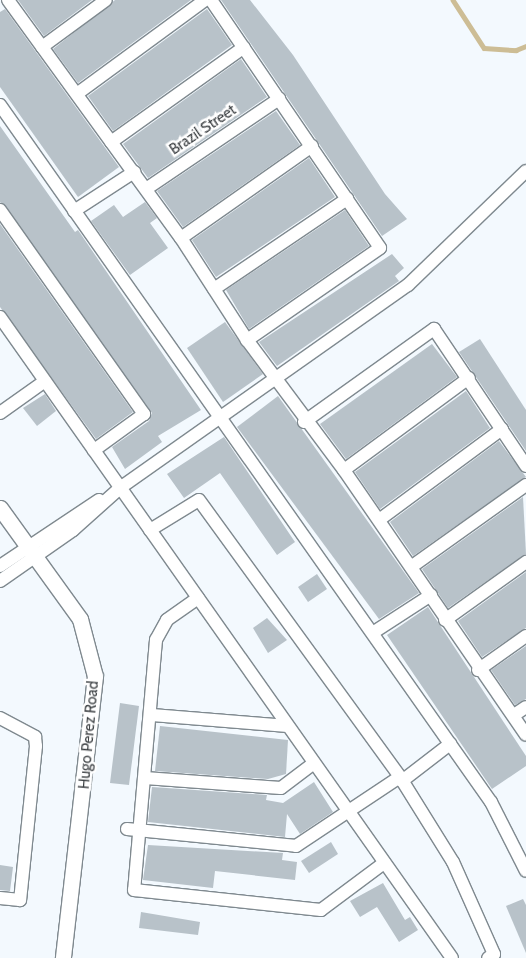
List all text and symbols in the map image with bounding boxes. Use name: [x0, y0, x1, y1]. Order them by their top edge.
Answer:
street label: Brazil Street: [166, 101, 240, 159]
street label: Hugo Perez Road: [75, 680, 103, 790]

